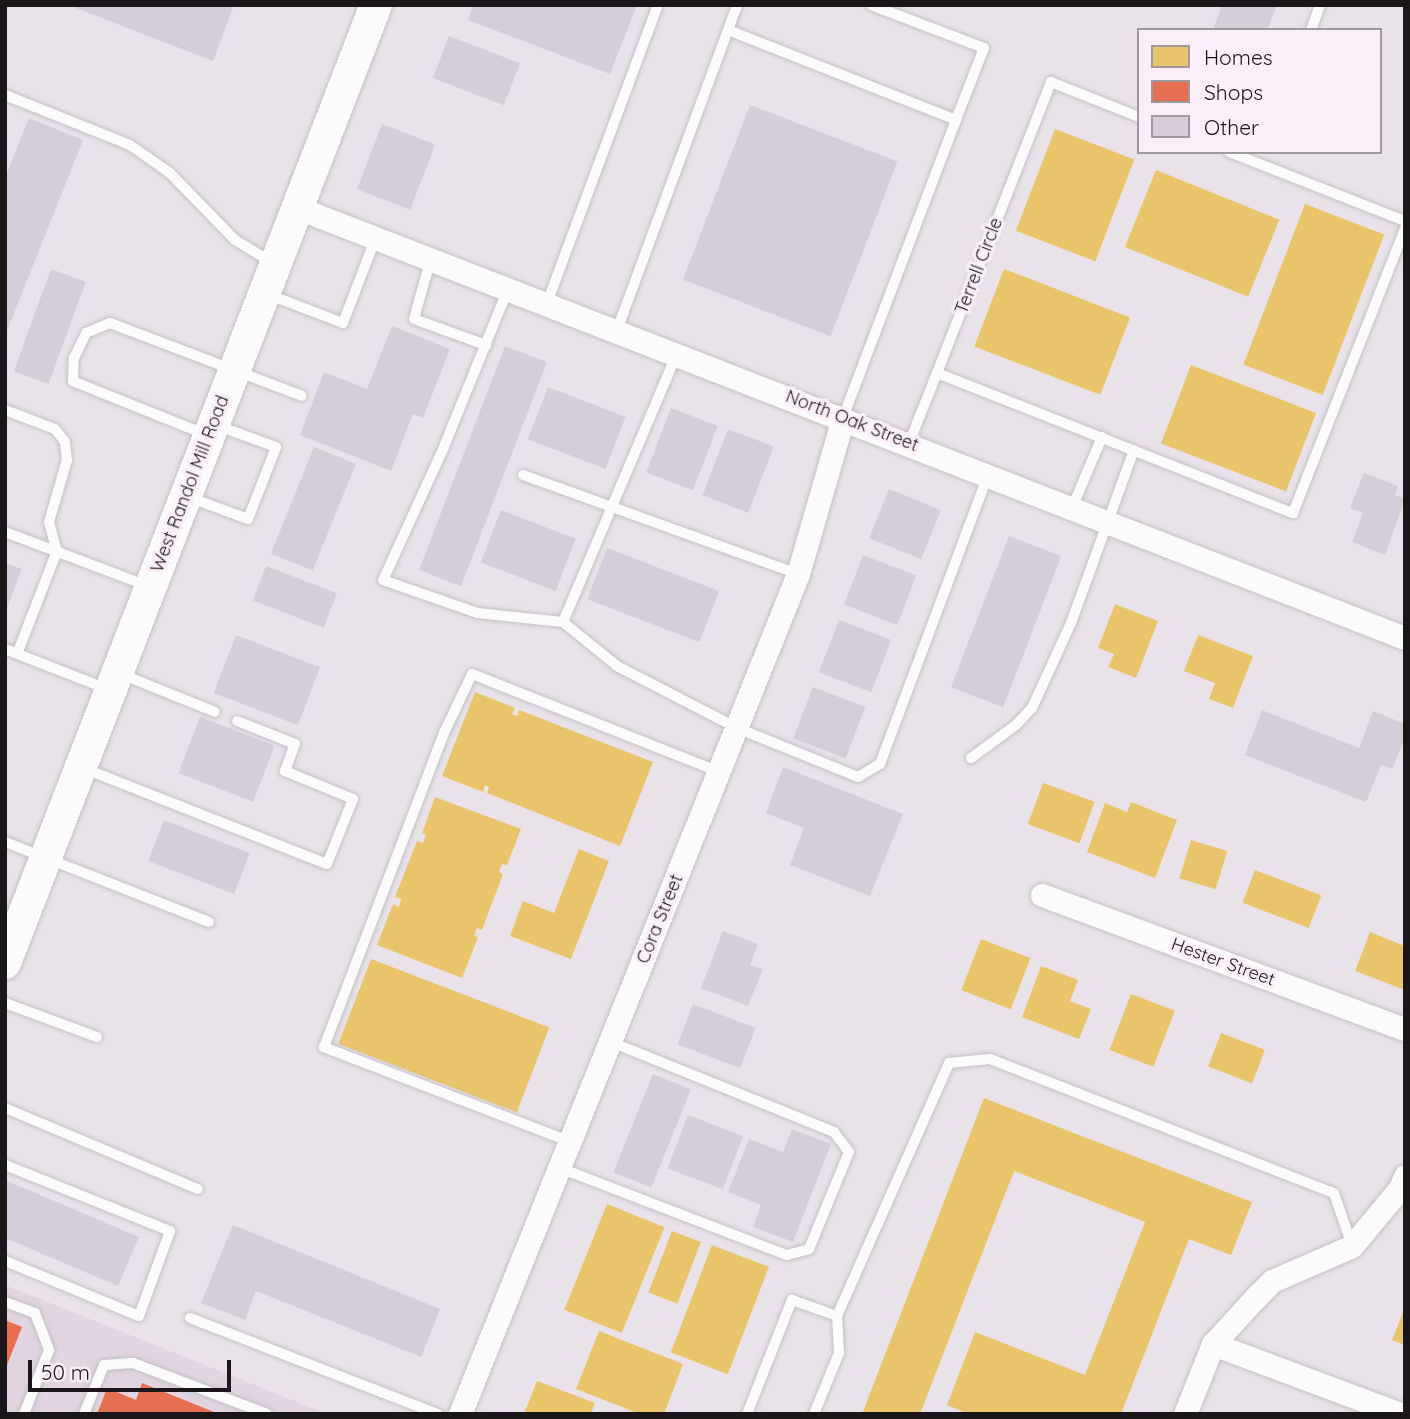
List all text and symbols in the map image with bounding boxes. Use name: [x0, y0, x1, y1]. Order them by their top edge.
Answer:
legend: [1137, 28, 1382, 154]
text: Homes: [1204, 44, 1273, 70]
text: Shops: [1204, 79, 1263, 105]
text: Other: [1204, 114, 1259, 140]
street label: Terrell Circle: [951, 215, 1007, 317]
street label: North Oak Street: [783, 386, 921, 456]
street label: West Randol Mill Road: [146, 393, 234, 575]
street label: Cora Street: [632, 871, 688, 967]
street label: Hester Street: [1168, 933, 1278, 991]
scale bar: [32, 1346, 234, 1390]
text: 50 m: [41, 1359, 90, 1385]

